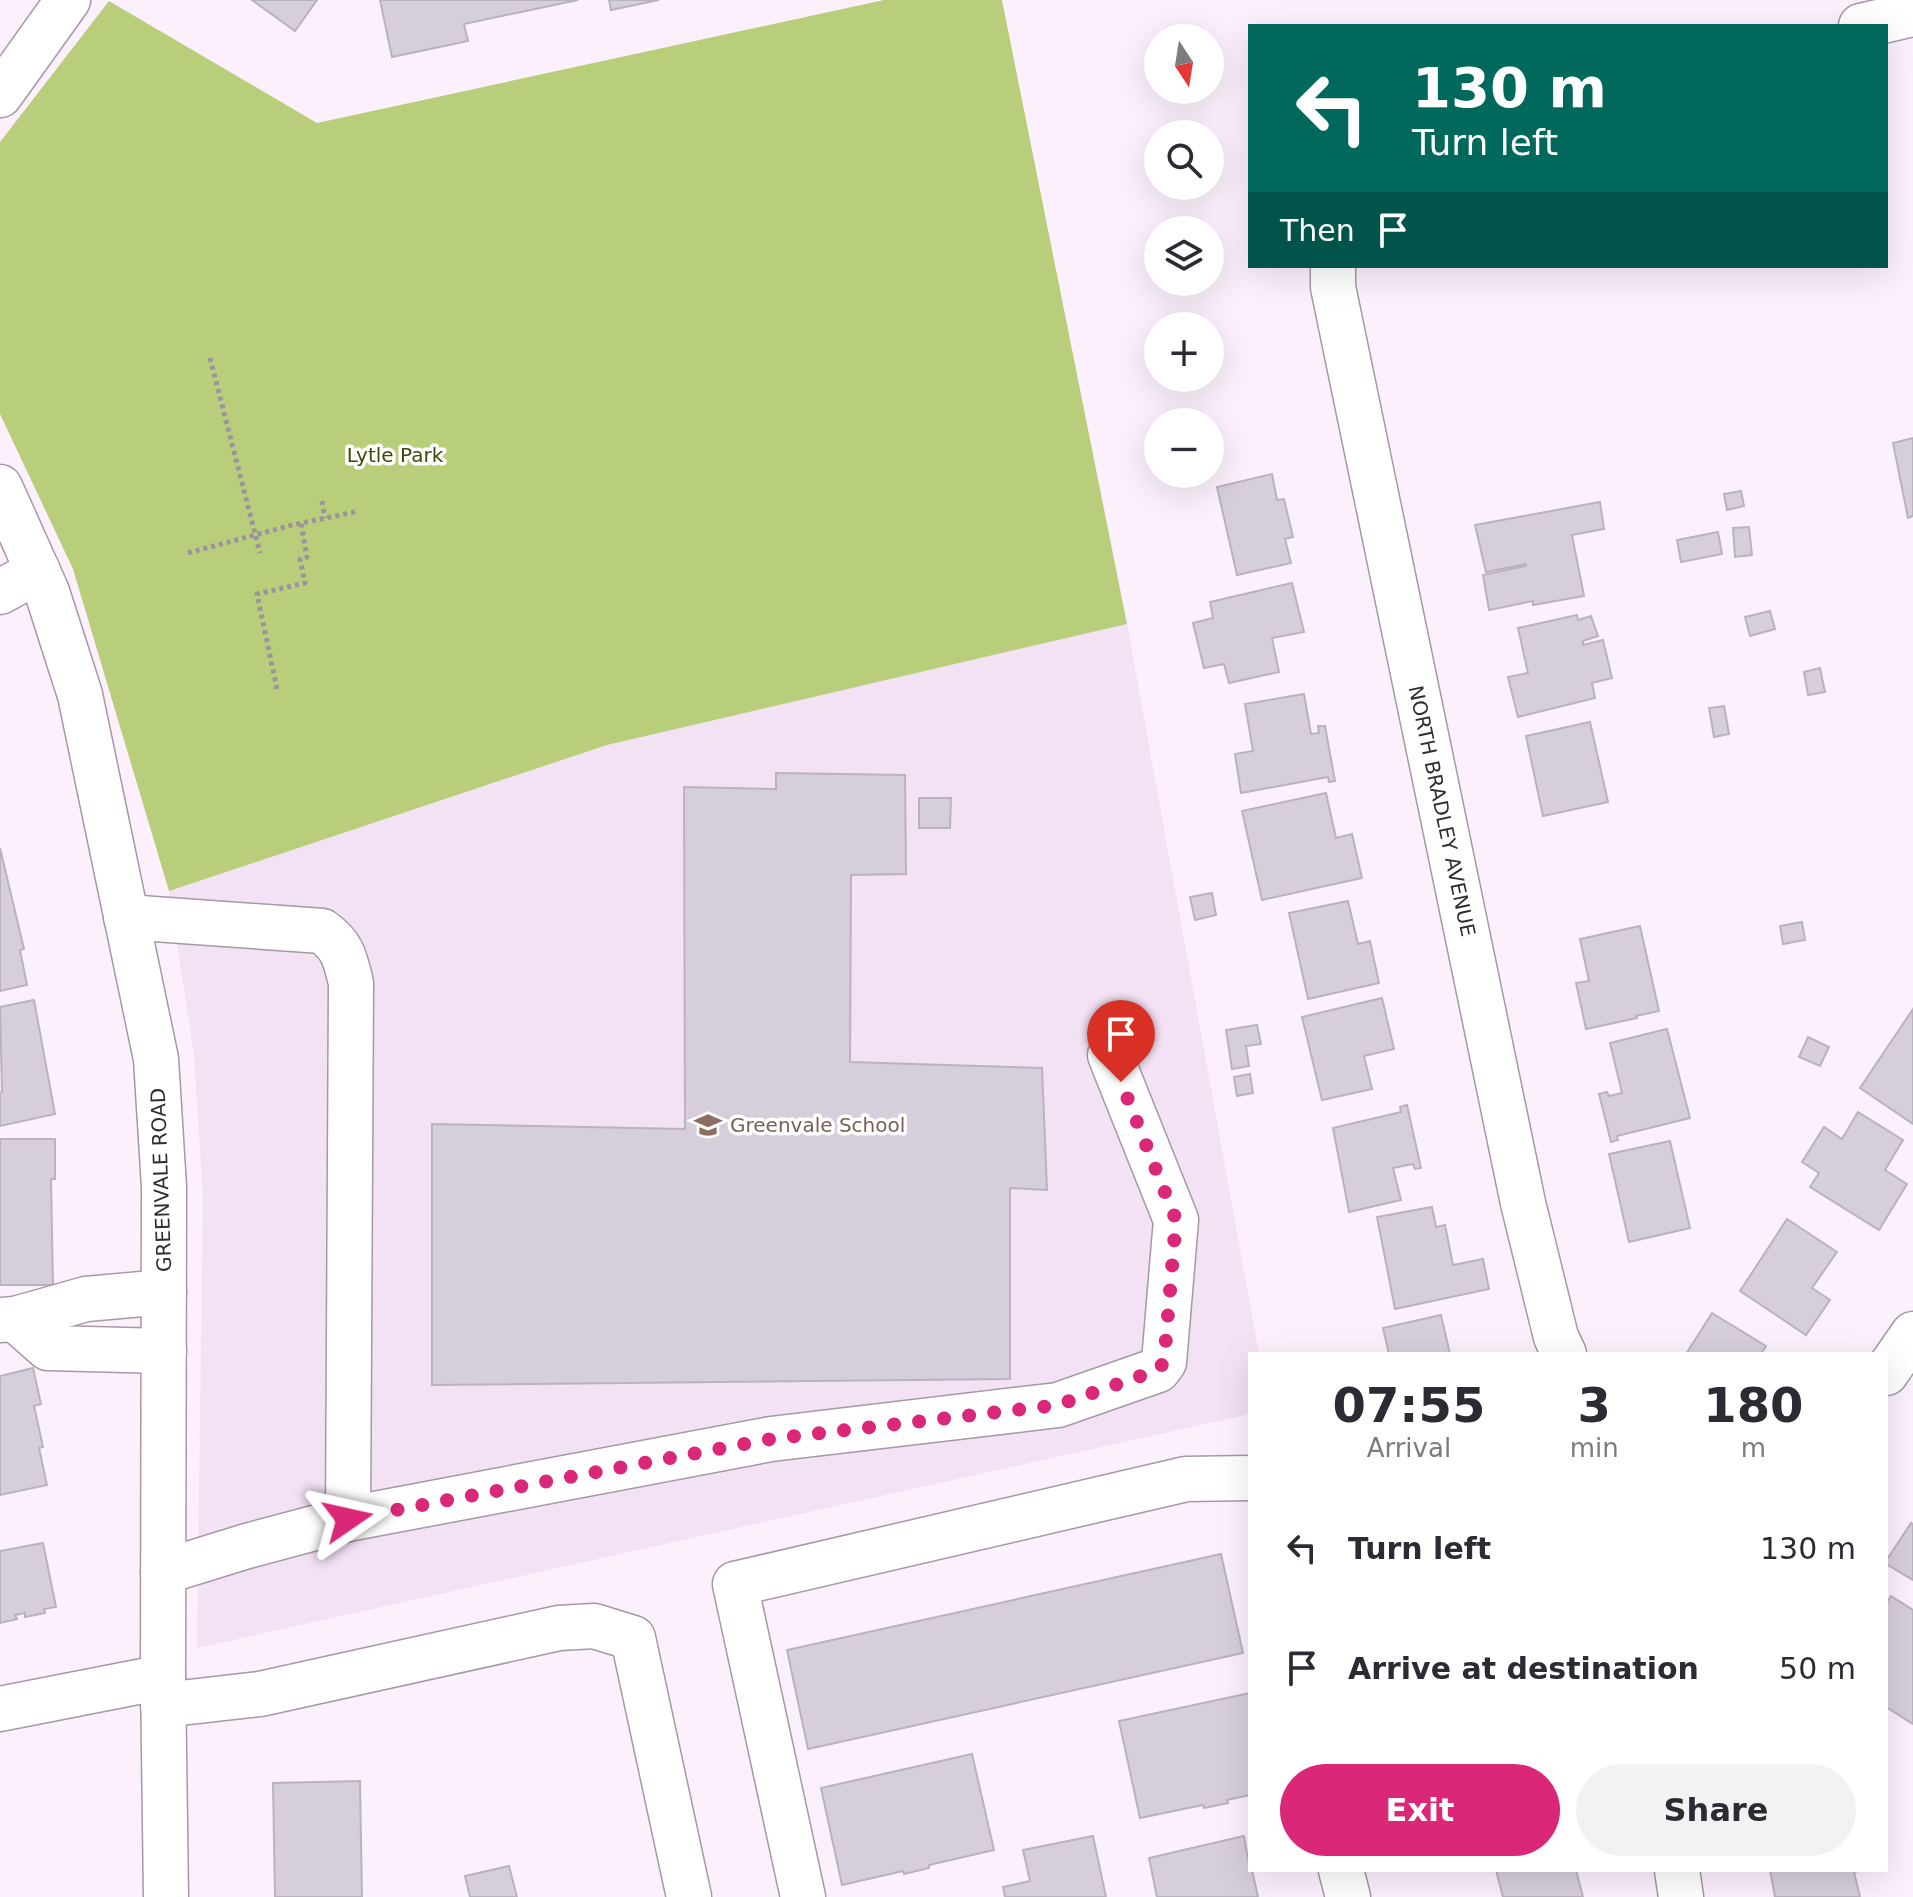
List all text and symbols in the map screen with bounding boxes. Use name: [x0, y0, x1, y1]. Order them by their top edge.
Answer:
north arrow: [1144, 24, 1224, 104]
map controls: [1144, 24, 1224, 488]
text: 130 m: [1412, 55, 1607, 120]
icon: left: [1280, 56, 1384, 160]
button: search: [1144, 120, 1224, 200]
text: Turn left: [1412, 122, 1558, 163]
icon: arrive: [1371, 208, 1415, 252]
text: Then: [1280, 213, 1355, 248]
button: layers: [1144, 216, 1224, 296]
button: +: [1144, 312, 1224, 392]
button: −: [1144, 408, 1224, 488]
park label: Lytle Park: [347, 443, 444, 467]
street label: NORTH BRADLEY AVENUE: [1404, 683, 1480, 939]
pin: [1087, 1000, 1155, 1082]
icon: arrive: [1099, 1012, 1143, 1056]
street label: GREENVALE ROAD: [146, 1088, 176, 1272]
school or university icon: Greenvale School: [693, 1110, 723, 1140]
place label: Greenvale School: [730, 1113, 905, 1137]
text: 07:55: [1332, 1377, 1485, 1433]
text: 3: [1578, 1377, 1611, 1433]
text: 180: [1703, 1377, 1803, 1433]
text: Arrival: [1367, 1433, 1451, 1463]
text: min: [1570, 1433, 1619, 1463]
text: m: [1741, 1433, 1766, 1463]
position arrow: [306, 1477, 390, 1561]
icon: left: [1280, 1526, 1324, 1570]
text: Turn left: [1348, 1531, 1491, 1566]
text: 130 m: [1760, 1531, 1856, 1566]
icon: arrive: [1280, 1646, 1324, 1690]
text: Arrive at destination: [1348, 1651, 1699, 1686]
text: 50 m: [1779, 1651, 1856, 1686]
button: Exit: [1280, 1764, 1560, 1856]
button: Share: [1576, 1764, 1856, 1856]

